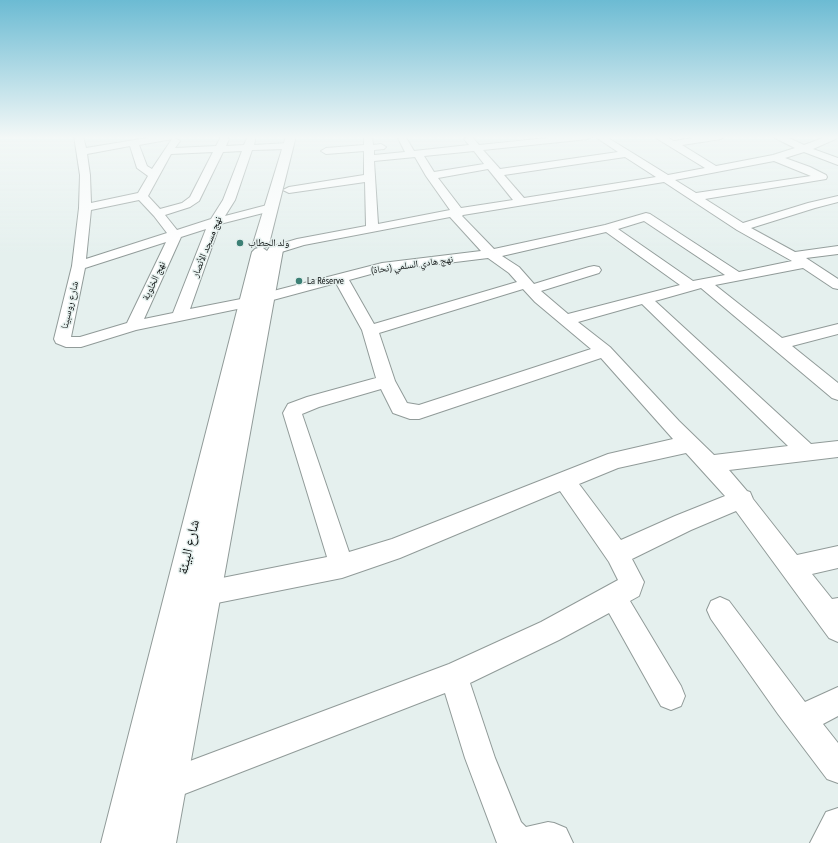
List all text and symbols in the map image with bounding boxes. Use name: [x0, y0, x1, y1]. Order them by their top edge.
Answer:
street label: نهج مسجد الأنصار: [189, 215, 225, 279]
place label: ولد الحطاب: [248, 237, 289, 249]
marker: ولد الحطاب: [235, 238, 245, 248]
street label: نهج هادي السلمي (نحاة): [370, 253, 454, 277]
street label: نهج الخلوية: [140, 260, 168, 302]
place label: La Réserve: [307, 275, 344, 287]
marker: La Réserve: [294, 276, 304, 286]
street label: شارع روسبينا: [59, 280, 81, 330]
street label: شارع البيئة: [175, 518, 203, 576]

